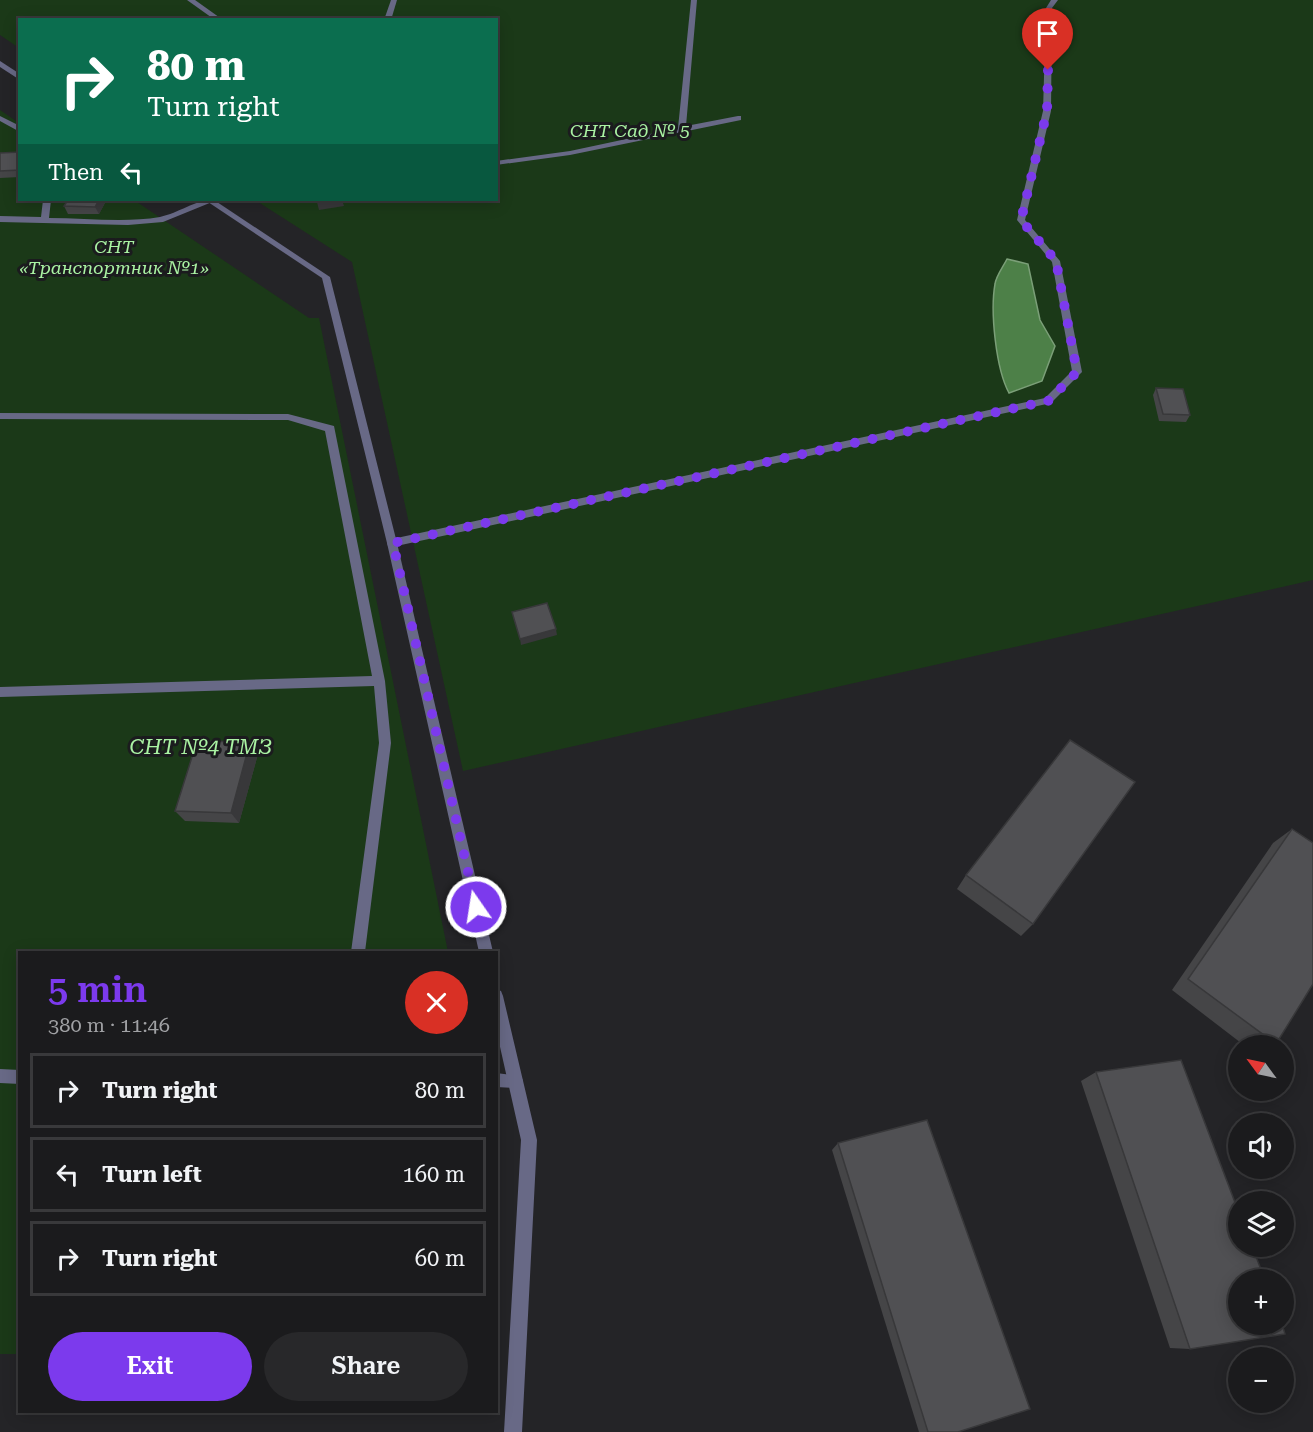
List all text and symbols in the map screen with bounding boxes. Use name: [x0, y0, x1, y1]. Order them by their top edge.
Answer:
pin: [1022, 8, 1073, 70]
icon: arrive: [1031, 17, 1064, 50]
text: 80 m: [147, 41, 245, 90]
icon: right: [48, 42, 126, 120]
text: Turn right: [147, 91, 280, 123]
park label: СНТ Сад № 5: [570, 120, 690, 141]
icon: left: [115, 156, 148, 189]
text: Then: [48, 160, 103, 185]
park label: СНТ «Транспортник №1»: [19, 236, 209, 278]
park label: СНТ №4 ТМЗ: [130, 735, 272, 759]
position arrow: [444, 875, 508, 939]
text: 5 min: [48, 969, 147, 1011]
button: close: [405, 971, 468, 1034]
text: 380 m · 11:46: [48, 1013, 170, 1037]
north arrow: [1228, 1035, 1294, 1101]
map controls: [1228, 1035, 1294, 1413]
icon: right: [51, 1074, 84, 1107]
text: Turn right: [102, 1078, 217, 1103]
text: 80 m: [415, 1078, 465, 1103]
button: sound: [1228, 1113, 1294, 1179]
icon: left: [51, 1158, 84, 1191]
text: Turn left: [102, 1162, 202, 1187]
text: 160 m: [402, 1162, 465, 1187]
button: layers: [1228, 1191, 1294, 1257]
icon: right: [51, 1242, 84, 1275]
text: Turn right: [102, 1246, 217, 1271]
text: 60 m: [415, 1246, 465, 1271]
button: +: [1228, 1269, 1294, 1335]
button: Exit: [48, 1332, 252, 1401]
button: Share: [264, 1332, 468, 1401]
button: −: [1228, 1347, 1294, 1413]

